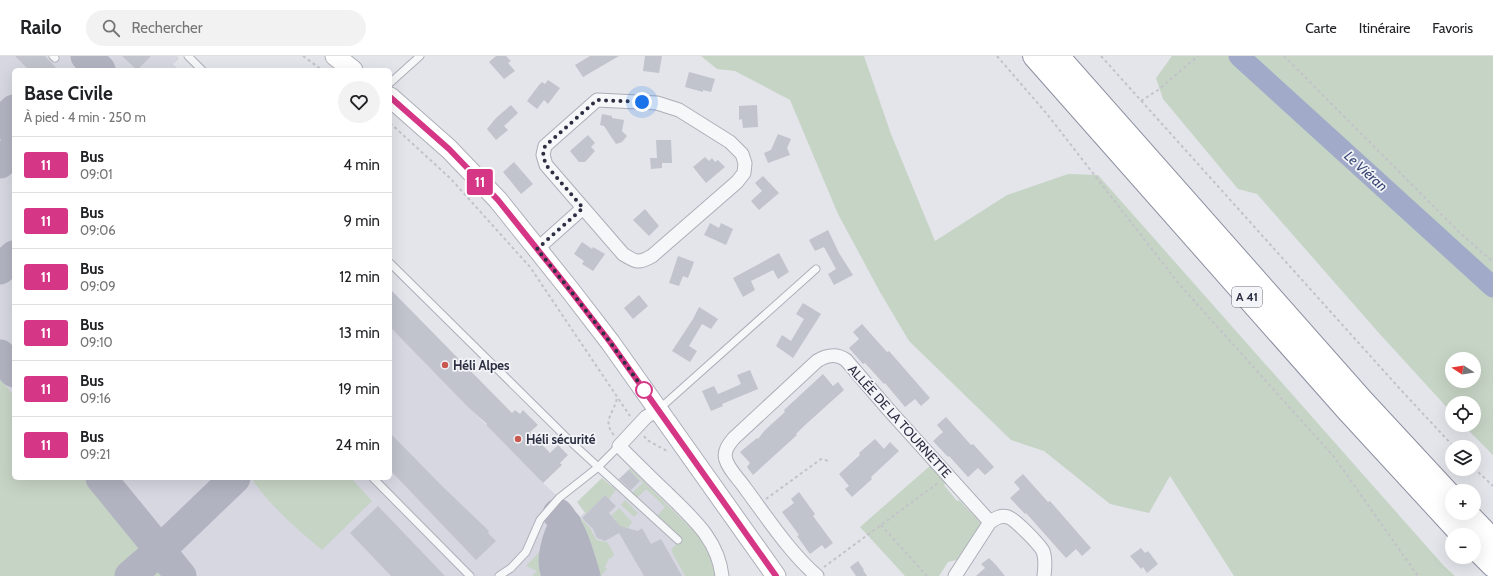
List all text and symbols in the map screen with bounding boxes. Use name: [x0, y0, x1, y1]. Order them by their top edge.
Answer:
search box: [86, 10, 366, 46]
text: Railo: [20, 16, 62, 39]
icon: search: [100, 17, 122, 39]
text: Rechercher: [132, 19, 203, 37]
text: Carte: [1305, 19, 1337, 37]
text: Itinéraire: [1359, 19, 1410, 37]
text: Favoris: [1432, 19, 1473, 37]
button: heart: [338, 81, 380, 123]
text: Base Civile: [24, 82, 113, 105]
your location: [632, 92, 652, 112]
text: À pied · 4 min · 250 m: [24, 109, 146, 125]
water label: Le Viéran: [1341, 147, 1391, 195]
text: Bus: [80, 148, 104, 166]
text: 11: [41, 156, 51, 174]
text: 4 min: [343, 156, 380, 174]
text: 09:01: [80, 166, 112, 182]
line badge: 11: [462, 169, 498, 195]
text: 11: [475, 173, 485, 191]
text: Bus: [80, 204, 104, 222]
text: 11: [41, 212, 51, 230]
text: 9 min: [343, 212, 380, 230]
text: 09:06: [80, 222, 116, 238]
text: Bus: [80, 260, 104, 278]
text: 11: [41, 268, 51, 286]
text: 12 min: [339, 268, 380, 286]
text: 09:09: [80, 278, 116, 294]
road number: A 41: [1232, 287, 1262, 307]
text: Bus: [80, 316, 104, 334]
text: 11: [41, 324, 51, 342]
text: 13 min: [339, 324, 380, 342]
text: 09:10: [80, 334, 112, 350]
north arrow: [1445, 352, 1481, 388]
map controls: [1445, 352, 1481, 564]
place label: Héli Alpes: [453, 357, 510, 373]
marker: Héli Alpes: [440, 360, 450, 370]
street label: ALLÉE DE LA TOURNETTE: [845, 360, 956, 481]
text: Bus: [80, 372, 104, 390]
text: 11: [41, 380, 51, 398]
text: 19 min: [338, 380, 380, 398]
unlabelled marker: [635, 381, 653, 399]
text: 09:16: [80, 390, 111, 406]
button: locate: [1445, 396, 1481, 432]
text: Bus: [80, 428, 104, 446]
place label: Héli sécurité: [526, 431, 596, 447]
marker: Héli sécurité: [513, 434, 523, 444]
text: 11: [41, 436, 51, 454]
text: 24 min: [335, 436, 380, 454]
button: layers: [1445, 440, 1481, 476]
text: 09:21: [80, 446, 110, 462]
button: +: [1445, 484, 1481, 520]
button: −: [1445, 528, 1481, 564]

